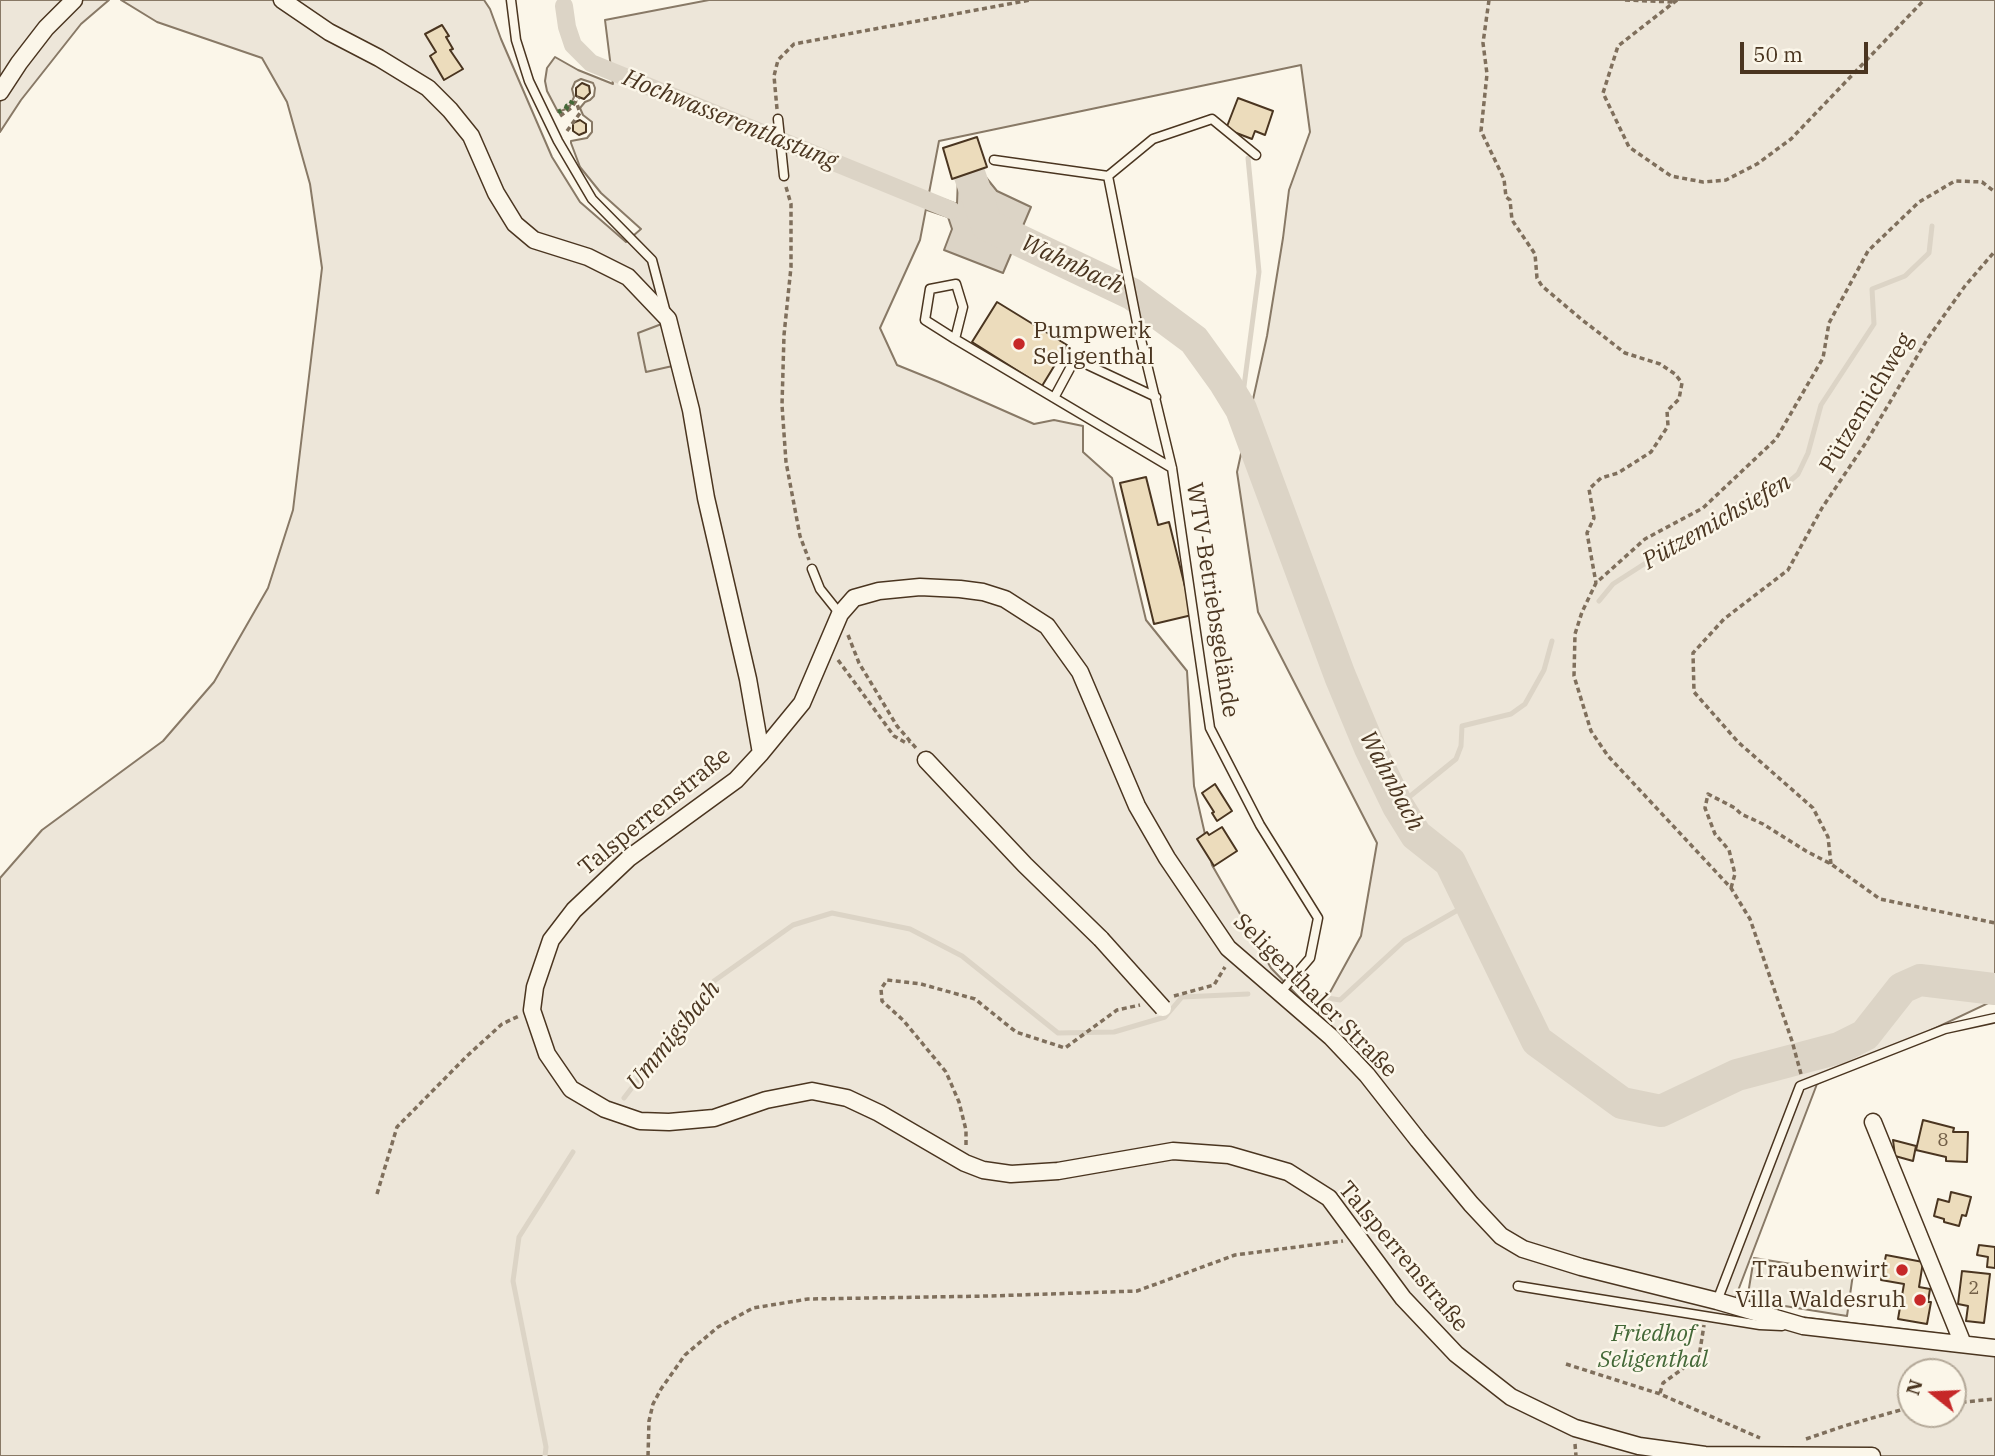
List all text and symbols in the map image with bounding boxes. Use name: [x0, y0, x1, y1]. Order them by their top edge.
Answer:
scale bar: [1743, 28, 1871, 72]
text: 50 m: [1753, 40, 1803, 68]
water label: Hochwasserentlastung: [618, 64, 842, 176]
water label: Wahnbach: [1016, 229, 1128, 301]
place label: Pumpwerk Seligenthal: [1033, 317, 1154, 371]
street label: Pützemichweg: [1814, 328, 1920, 478]
marker: Pumpwerk Seligenthal: [1011, 336, 1027, 352]
water label: Pützemichsiefen: [1638, 468, 1796, 576]
street label: WTV-Betriebsgelände: [1180, 481, 1244, 719]
water label: Wahnbach: [1353, 726, 1429, 836]
street label: Talsperrenstraße: [573, 742, 737, 882]
street label: Seligenthaler Straße: [1227, 908, 1403, 1084]
water label: Ummigsbach: [621, 975, 727, 1097]
house number: 8: [1937, 1130, 1949, 1152]
street label: Talsperrenstraße: [1332, 1176, 1474, 1338]
place label: Traubenwirt: [1752, 1256, 1888, 1284]
marker: Traubenwirt: [1894, 1262, 1910, 1278]
house number: 2: [1968, 1278, 1980, 1300]
place label: Villa Waldesruh: [1735, 1286, 1906, 1314]
marker: Villa Waldesruh: [1912, 1292, 1928, 1308]
park label: Friedhof Seligenthal: [1598, 1320, 1708, 1374]
north arrow: [1897, 1358, 1967, 1428]
text: N: [1900, 1376, 1928, 1398]

